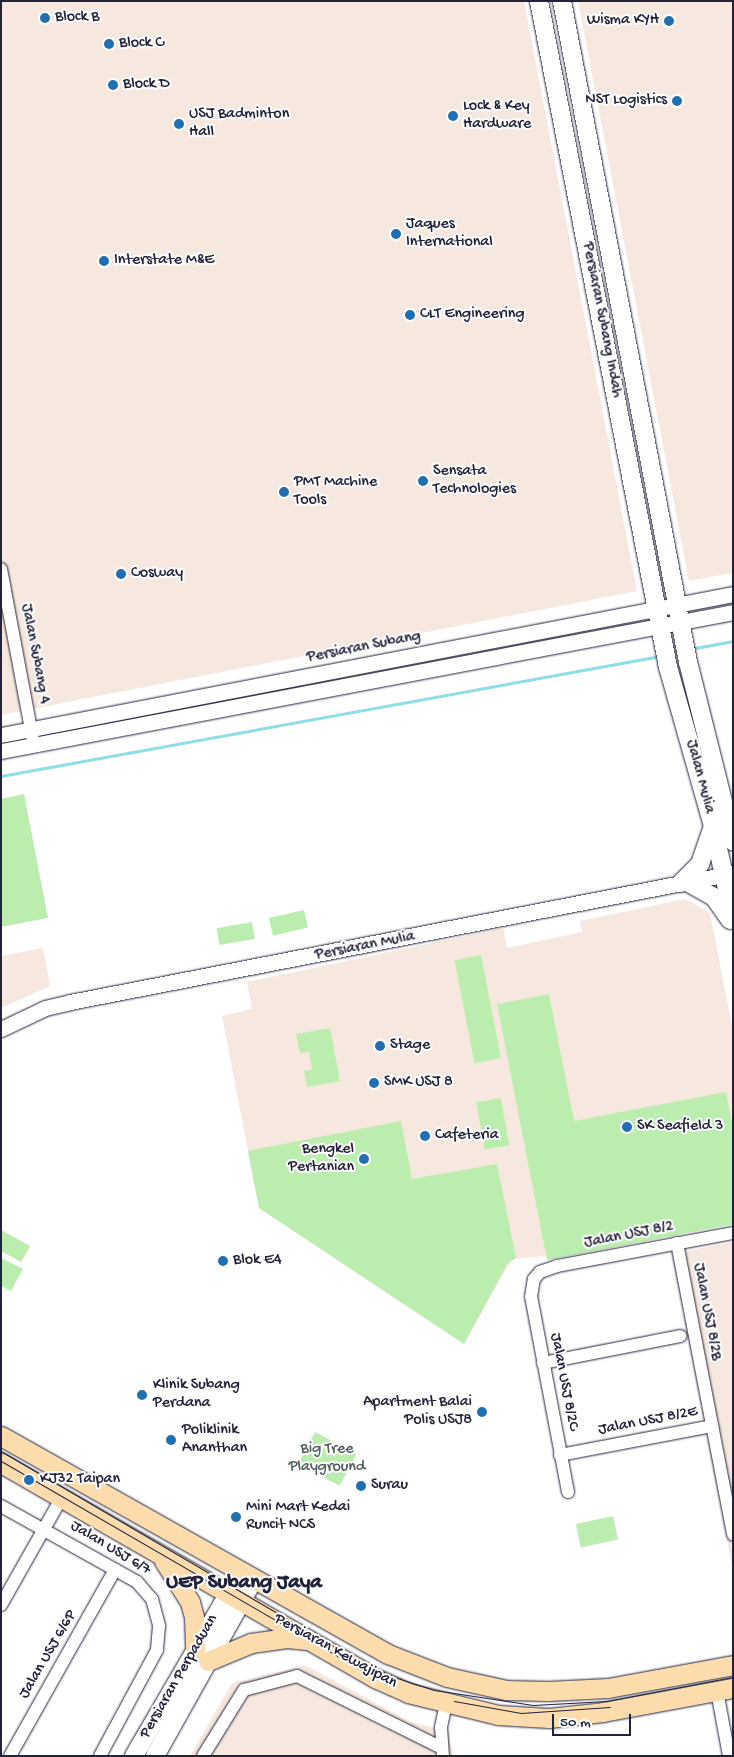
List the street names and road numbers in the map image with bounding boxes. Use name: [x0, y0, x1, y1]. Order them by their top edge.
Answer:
street label: Persiaran Subang Indah: [577, 241, 625, 399]
street label: Jalan Subang 4: [15, 602, 53, 706]
street label: Persiaran Subang: [305, 628, 423, 668]
street label: Jalan Mulia: [680, 738, 718, 816]
street label: Persiaran Mulia: [313, 928, 417, 966]
street label: Jalan USJ 8/2: [583, 1218, 675, 1254]
street label: Jalan USJ 8/2B: [687, 1262, 725, 1362]
street label: Jalan USJ 8/2C: [544, 1331, 582, 1433]
street label: Jalan USJ 8/2E: [597, 1403, 699, 1441]
street label: Jalan USJ 6/7: [66, 1518, 154, 1580]
street label: Jalan USJ 6/6P: [16, 1607, 82, 1703]
street label: Persiaran Kewajipan: [270, 1610, 400, 1694]
street label: Persiaran Perpaduan: [137, 1612, 223, 1742]

